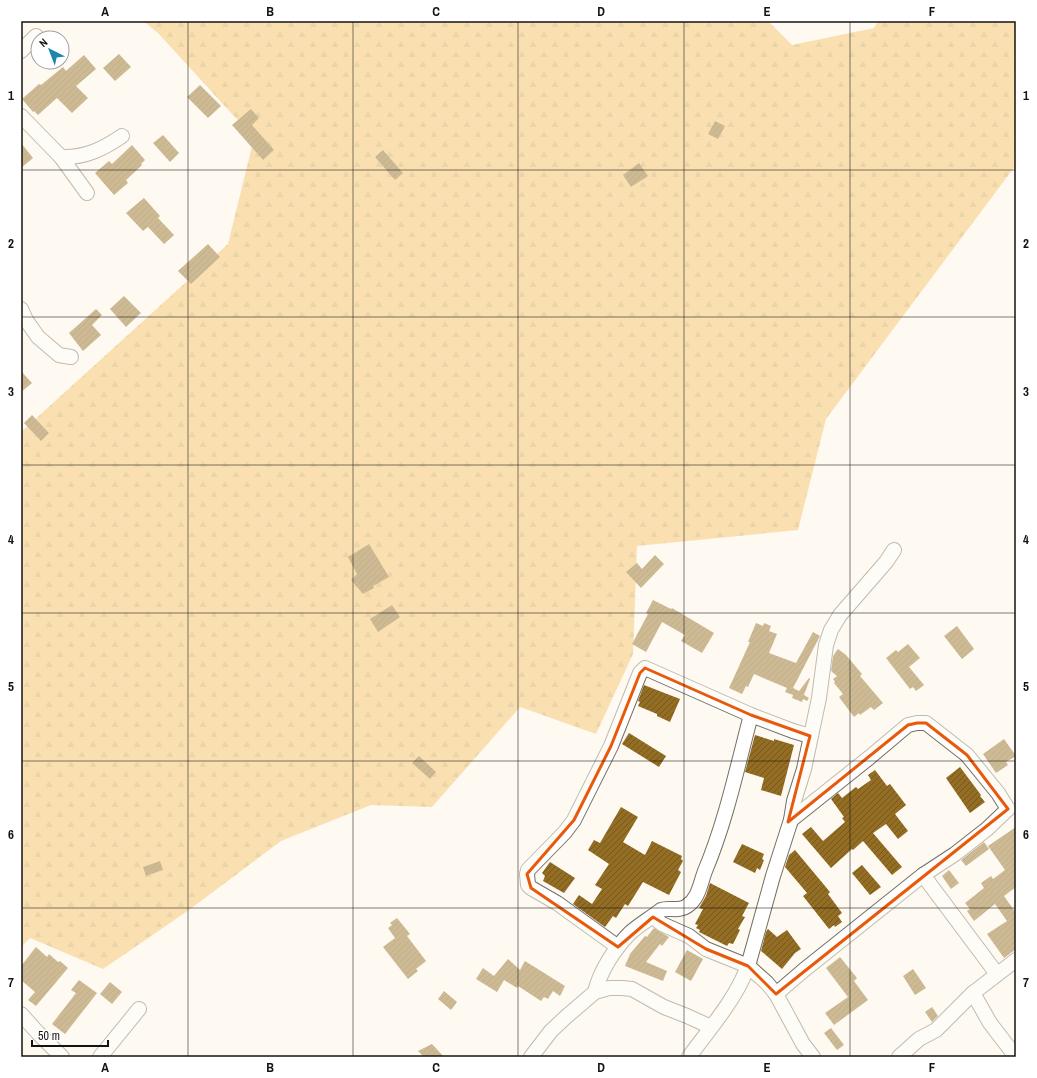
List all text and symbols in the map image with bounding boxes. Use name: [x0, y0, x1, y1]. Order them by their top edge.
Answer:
text: A: [101, 3, 109, 20]
text: B: [266, 3, 274, 20]
text: C: [432, 3, 440, 20]
text: D: [597, 3, 605, 20]
text: E: [763, 3, 771, 20]
text: F: [929, 3, 936, 20]
north arrow: [30, 30, 70, 70]
text: N: [36, 35, 50, 50]
text: 1: [8, 87, 14, 104]
text: 1: [1023, 87, 1029, 104]
text: 2: [8, 235, 14, 252]
text: 2: [1023, 235, 1029, 252]
text: 3: [8, 383, 14, 400]
text: 3: [1023, 383, 1029, 400]
text: 4: [8, 531, 14, 548]
text: 4: [1023, 531, 1029, 548]
text: 5: [8, 678, 14, 695]
text: 5: [1023, 678, 1029, 695]
text: 6: [8, 826, 14, 843]
text: 6: [1023, 826, 1029, 843]
text: 7: [8, 974, 14, 991]
text: 7: [1023, 974, 1029, 991]
scale bar: [32, 1022, 108, 1048]
text: 50 m: [38, 1028, 60, 1044]
text: A: [101, 1059, 109, 1076]
text: B: [266, 1059, 274, 1076]
text: C: [432, 1059, 440, 1076]
text: D: [597, 1059, 605, 1076]
text: E: [763, 1059, 771, 1076]
text: F: [929, 1059, 936, 1076]

